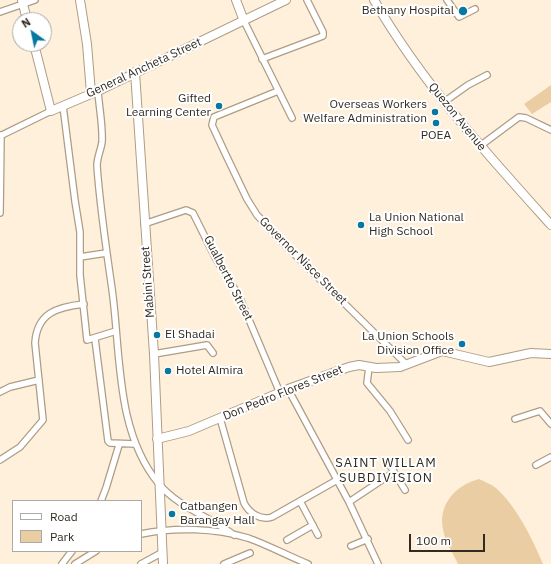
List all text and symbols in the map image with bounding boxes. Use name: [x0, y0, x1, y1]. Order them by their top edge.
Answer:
place label: Bethany Hospital: [362, 4, 454, 18]
marker: Bethany Hospital: [457, 5, 469, 17]
north arrow: [12, 12, 52, 52]
text: N: [19, 15, 33, 31]
street label: General Ancheta Street: [84, 35, 204, 101]
street label: Quezon Avenue: [425, 80, 489, 154]
place label: Gifted Learning Center: [126, 92, 211, 120]
place label: Overseas Workers Welfare Administration: [303, 98, 427, 126]
marker: Gifted Learning Center: [214, 101, 224, 111]
marker: Overseas Workers Welfare Administration: [430, 107, 440, 117]
marker: POEA: [431, 118, 441, 128]
place label: POEA: [421, 129, 451, 143]
place label: La Union National High School: [369, 211, 464, 239]
street label: Governor Nisce Street: [256, 214, 350, 308]
marker: La Union National High School: [356, 220, 366, 230]
street label: Gualbertto Street: [200, 233, 256, 323]
street label: Mabini Street: [138, 246, 158, 318]
place label: El Shadai: [165, 328, 215, 342]
marker: El Shadai: [152, 330, 162, 340]
place label: La Union Schools Division Office: [362, 330, 454, 358]
marker: La Union Schools Division Office: [457, 339, 467, 349]
street label: Don Pedro Flores Street: [221, 362, 345, 424]
place label: Hotel Almira: [176, 364, 243, 378]
marker: Hotel Almira: [163, 366, 173, 376]
district label: SAINT WILLAM SUBDIVISION: [335, 455, 437, 486]
legend: [12, 500, 142, 552]
place label: Catbangen Barangay Hall: [180, 500, 255, 528]
text: Road: [50, 509, 78, 524]
marker: Catbangen Barangay Hall: [167, 509, 177, 519]
scale bar: [411, 526, 487, 552]
text: Park: [50, 529, 74, 544]
text: 100 m: [416, 533, 451, 548]

